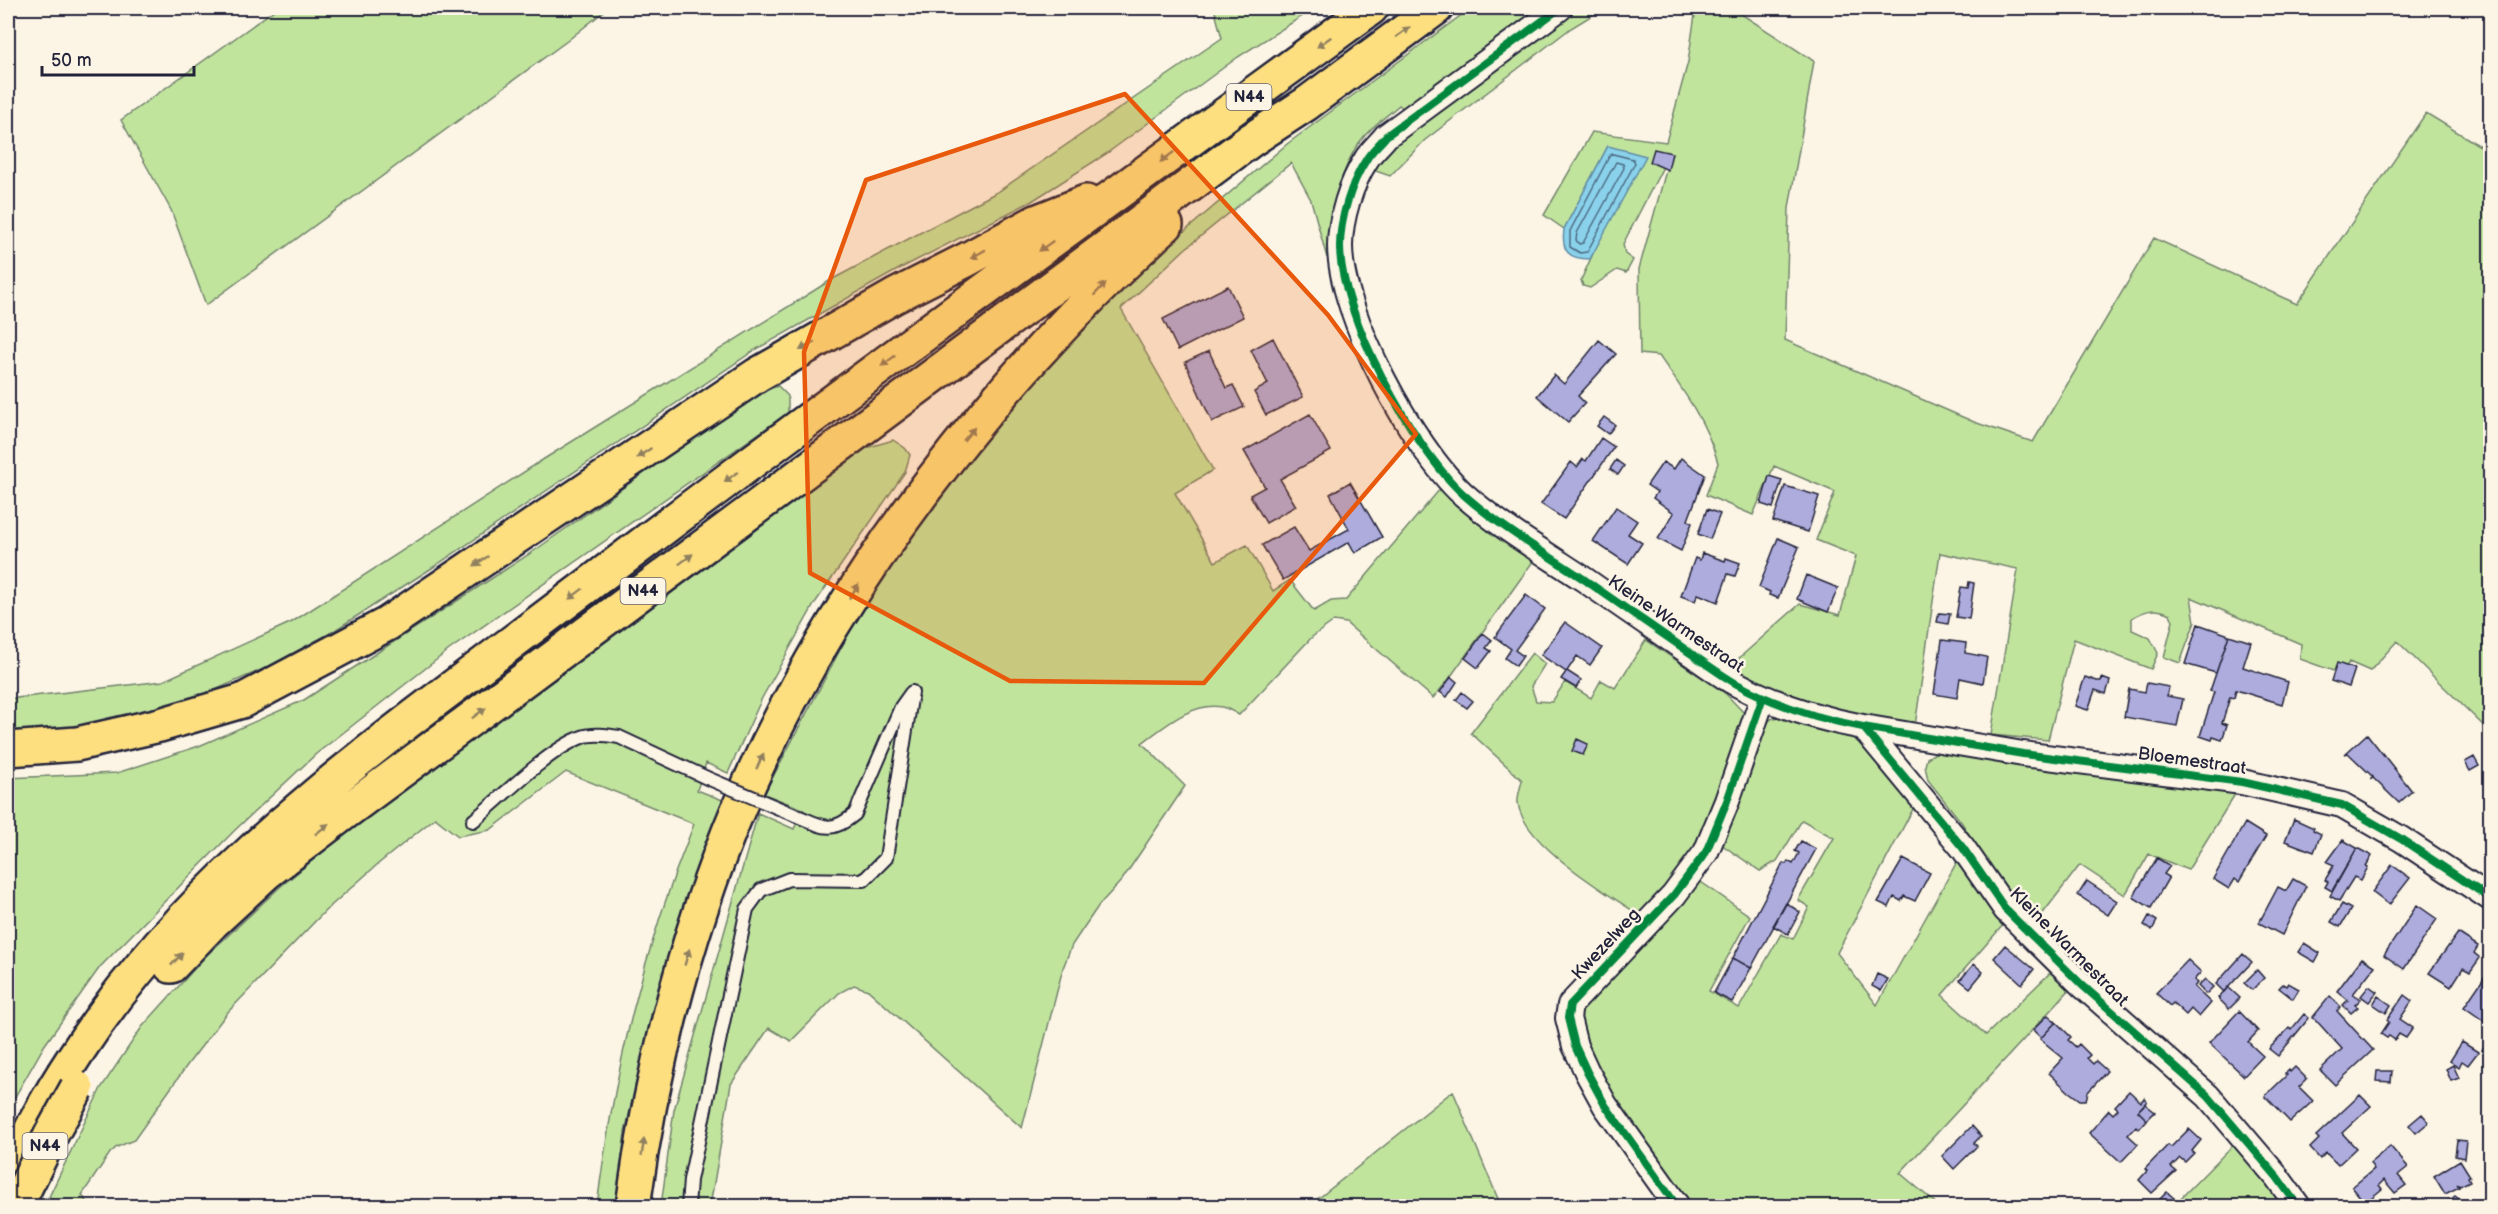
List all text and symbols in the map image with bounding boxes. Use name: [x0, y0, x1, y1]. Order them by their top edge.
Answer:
one-way arrow: [1396, 26, 1411, 38]
one-way arrow: [1317, 36, 1333, 48]
scale bar: [42, 39, 194, 77]
text: 50 m: [51, 50, 92, 71]
road number: N44: [1226, 84, 1272, 110]
one-way arrow: [1159, 151, 1174, 163]
one-way arrow: [1038, 240, 1054, 252]
one-way arrow: [970, 249, 987, 259]
one-way arrow: [1093, 283, 1107, 297]
one-way arrow: [799, 341, 815, 352]
one-way arrow: [881, 355, 897, 367]
one-way arrow: [962, 427, 975, 442]
one-way arrow: [636, 447, 652, 459]
one-way arrow: [724, 470, 739, 482]
one-way arrow: [678, 554, 693, 566]
one-way arrow: [474, 555, 490, 567]
street label: Kleine Warmestraat: [1604, 571, 1748, 678]
road number: N44: [620, 578, 666, 604]
one-way arrow: [849, 583, 860, 599]
one-way arrow: [568, 588, 584, 600]
one-way arrow: [470, 707, 486, 719]
street label: Bloemestraat: [2136, 743, 2248, 779]
one-way arrow: [755, 753, 764, 770]
one-way arrow: [315, 824, 330, 836]
street label: Kleine Warmestraat: [2005, 883, 2133, 1011]
street label: Kwezelweg: [1568, 904, 1644, 984]
one-way arrow: [683, 948, 693, 966]
one-way arrow: [170, 953, 184, 967]
road number: N44: [22, 1133, 68, 1159]
one-way arrow: [638, 1137, 647, 1156]

